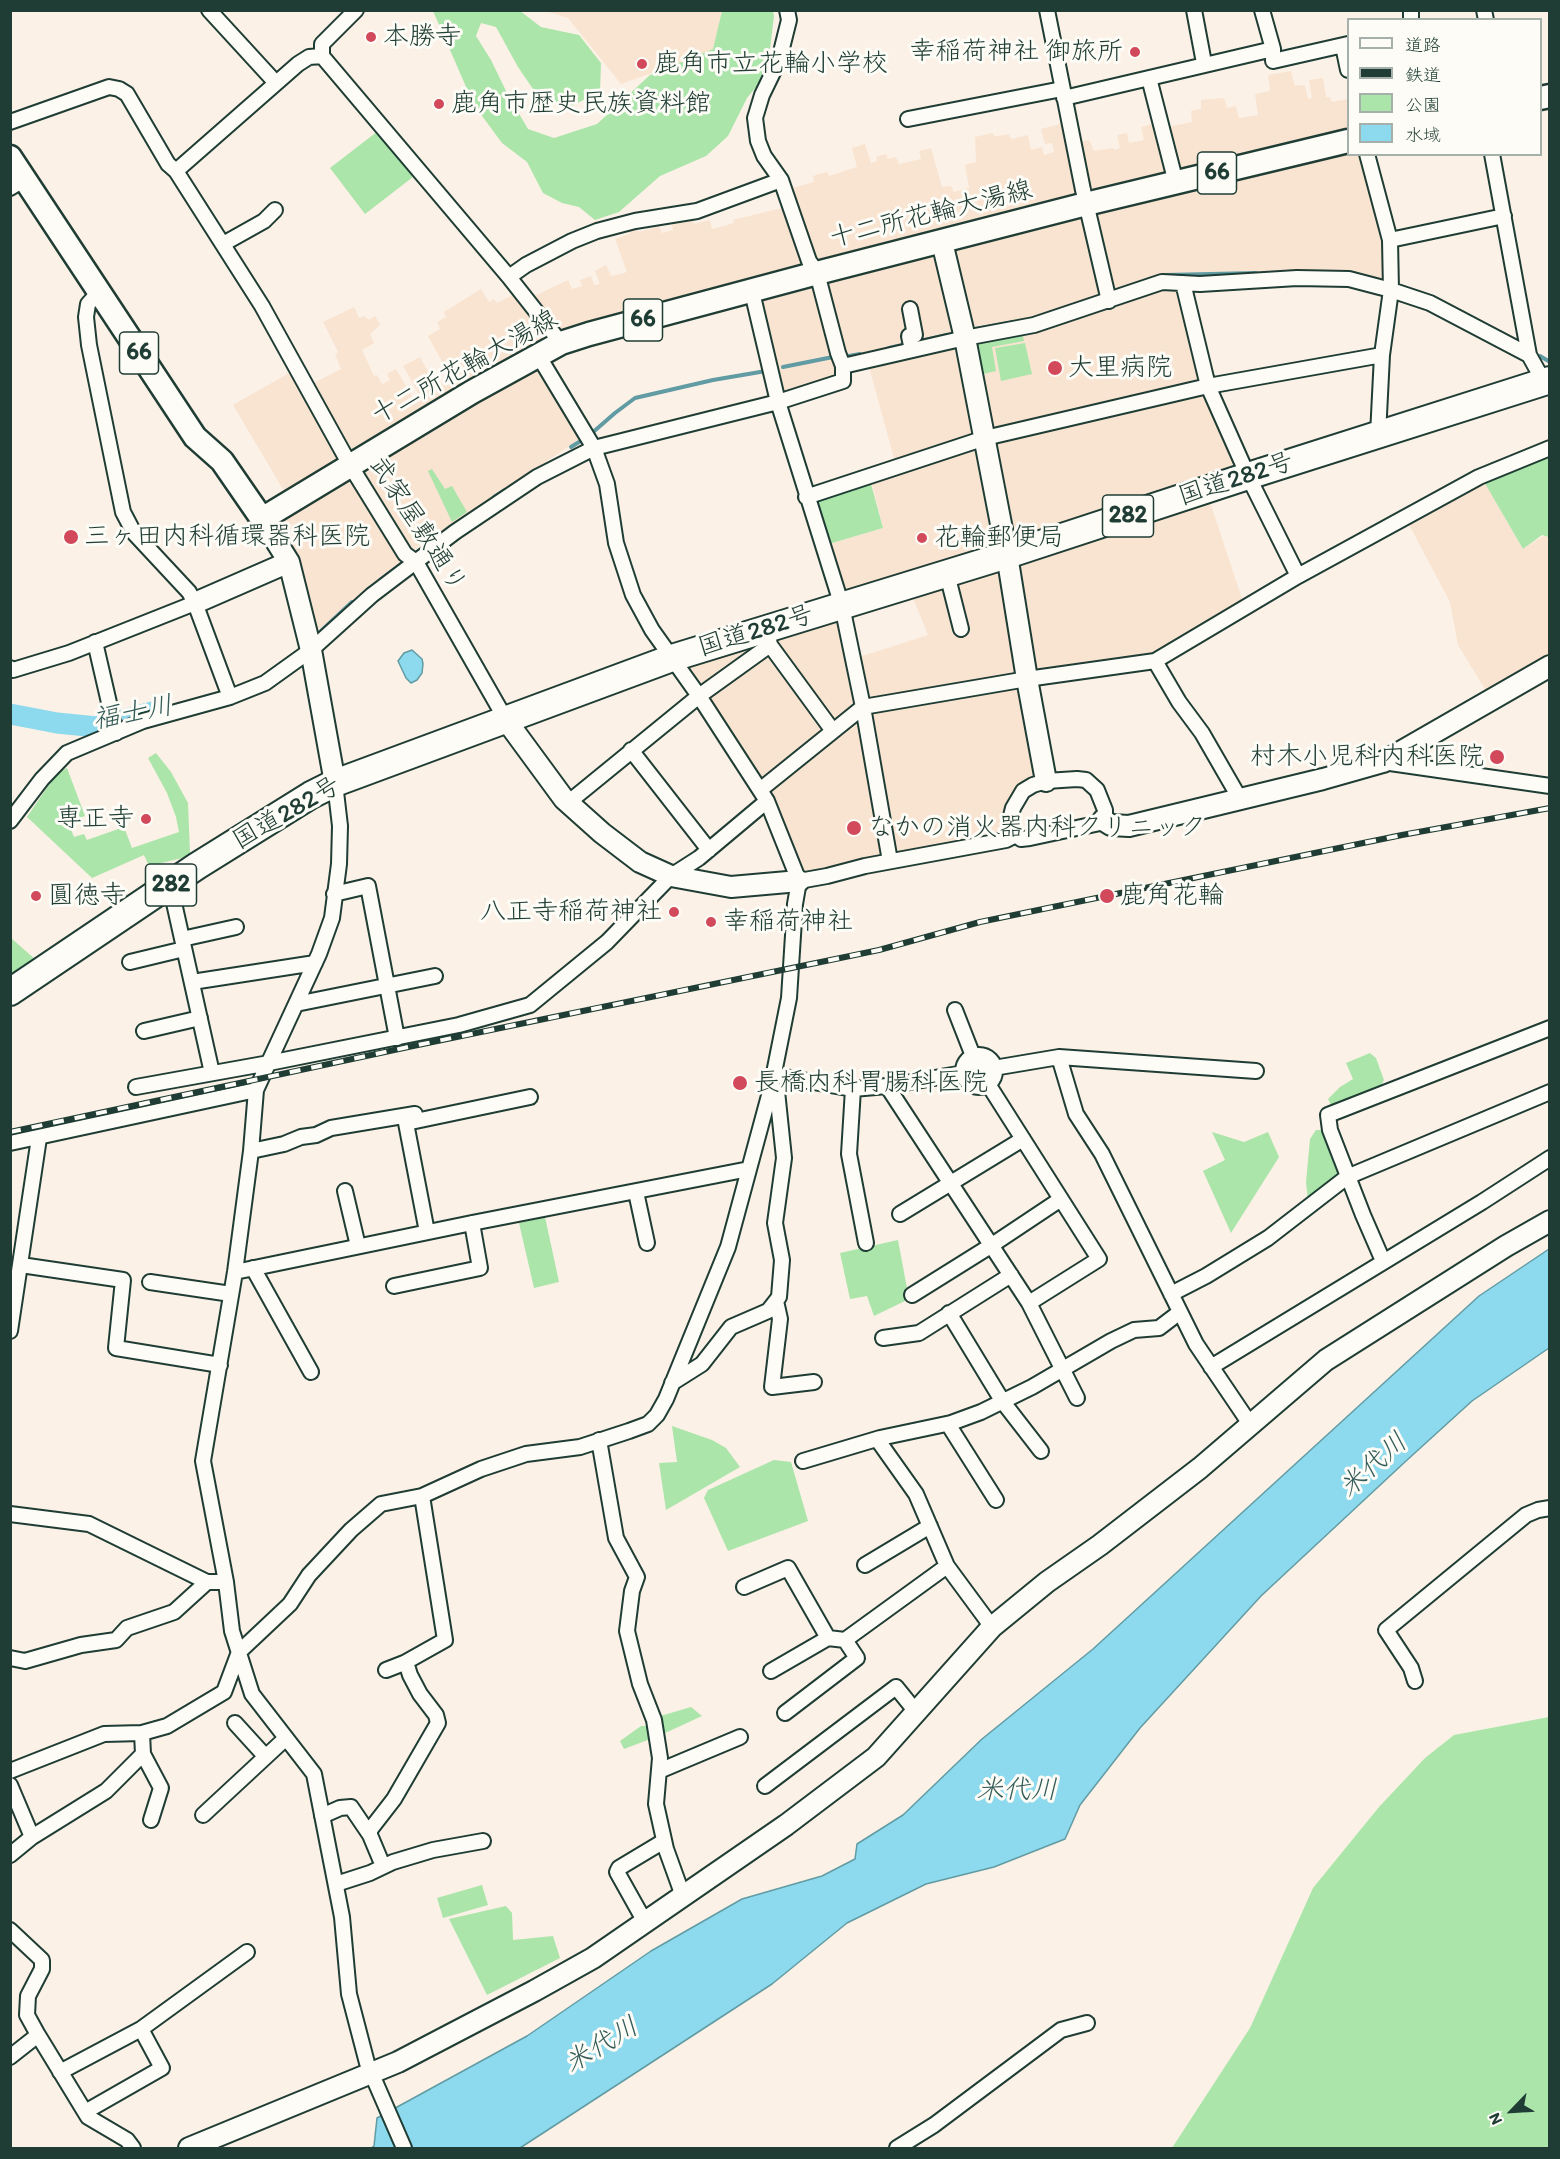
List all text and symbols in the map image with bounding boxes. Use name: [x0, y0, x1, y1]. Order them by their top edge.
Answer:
legend: [1347, 18, 1542, 156]
place label: 本勝寺: [383, 21, 461, 53]
marker: 本勝寺: [364, 30, 378, 44]
text: 道路: [1405, 34, 1441, 56]
place label: 幸稲荷神社 御旅所: [909, 36, 1123, 68]
marker: 幸稲荷神社 御旅所: [1128, 45, 1142, 59]
place label: 鹿角市立花輪小学校: [654, 48, 888, 80]
marker: 鹿角市立花輪小学校: [635, 57, 649, 71]
text: 鉄道: [1405, 64, 1441, 86]
place label: 鹿角市歴史民族資料館: [451, 88, 711, 120]
text: 公園: [1405, 94, 1441, 116]
marker: 鹿角市歴史民族資料館: [432, 97, 446, 111]
text: 水域: [1405, 124, 1441, 146]
road number: 66: [1198, 152, 1236, 194]
street label: 十二所花輪大湯線: [826, 175, 1036, 255]
road number: 66: [624, 299, 662, 341]
street label: 十二所花輪大湯線: [366, 304, 564, 432]
road number: 66: [120, 332, 158, 374]
place label: 大里病院: [1068, 352, 1172, 384]
marker: 大里病院: [1046, 359, 1064, 377]
street label: 国道282号: [1174, 447, 1298, 513]
street label: 武家屋敷通り: [361, 451, 473, 599]
road number: 282: [1102, 495, 1154, 537]
place label: 三ヶ田内科循環器科医院: [84, 521, 370, 553]
place label: 花輪郵便局: [934, 522, 1064, 554]
marker: 三ヶ田内科循環器科医院: [62, 528, 80, 546]
marker: 花輪郵便局: [915, 531, 929, 545]
street label: 国道282号: [694, 600, 818, 664]
water label: 福士川: [90, 690, 176, 738]
place label: 村木小児科内科医院: [1250, 741, 1484, 773]
marker: 村木小児科内科医院: [1488, 748, 1506, 766]
street label: 国道282号: [227, 771, 347, 857]
place label: 専正寺: [56, 803, 134, 835]
marker: 専正寺: [139, 812, 153, 826]
place label: なかの消火器内科クリニック: [868, 812, 1206, 844]
marker: なかの消火器内科クリニック: [845, 819, 863, 837]
road number: 282: [146, 864, 196, 906]
place label: 圓徳寺: [48, 880, 126, 912]
place label: 鹿角花輪: [1120, 880, 1224, 912]
marker: 鹿角花輪: [1098, 887, 1116, 905]
marker: 圓徳寺: [29, 889, 43, 903]
place label: 八正寺稲荷神社: [480, 896, 662, 928]
marker: 八正寺稲荷神社: [667, 905, 681, 919]
place label: 幸稲荷神社: [723, 906, 853, 938]
marker: 幸稲荷神社: [704, 915, 718, 929]
place label: 長橋内科胃腸科医院: [754, 1067, 988, 1099]
marker: 長橋内科胃腸科医院: [731, 1074, 749, 1092]
water label: 米代川: [1333, 1427, 1415, 1505]
water label: 米代川: [977, 1775, 1057, 1807]
water label: 米代川: [559, 2011, 645, 2081]
north arrow: [1482, 2081, 1542, 2141]
text: N: [1484, 2110, 1506, 2128]

